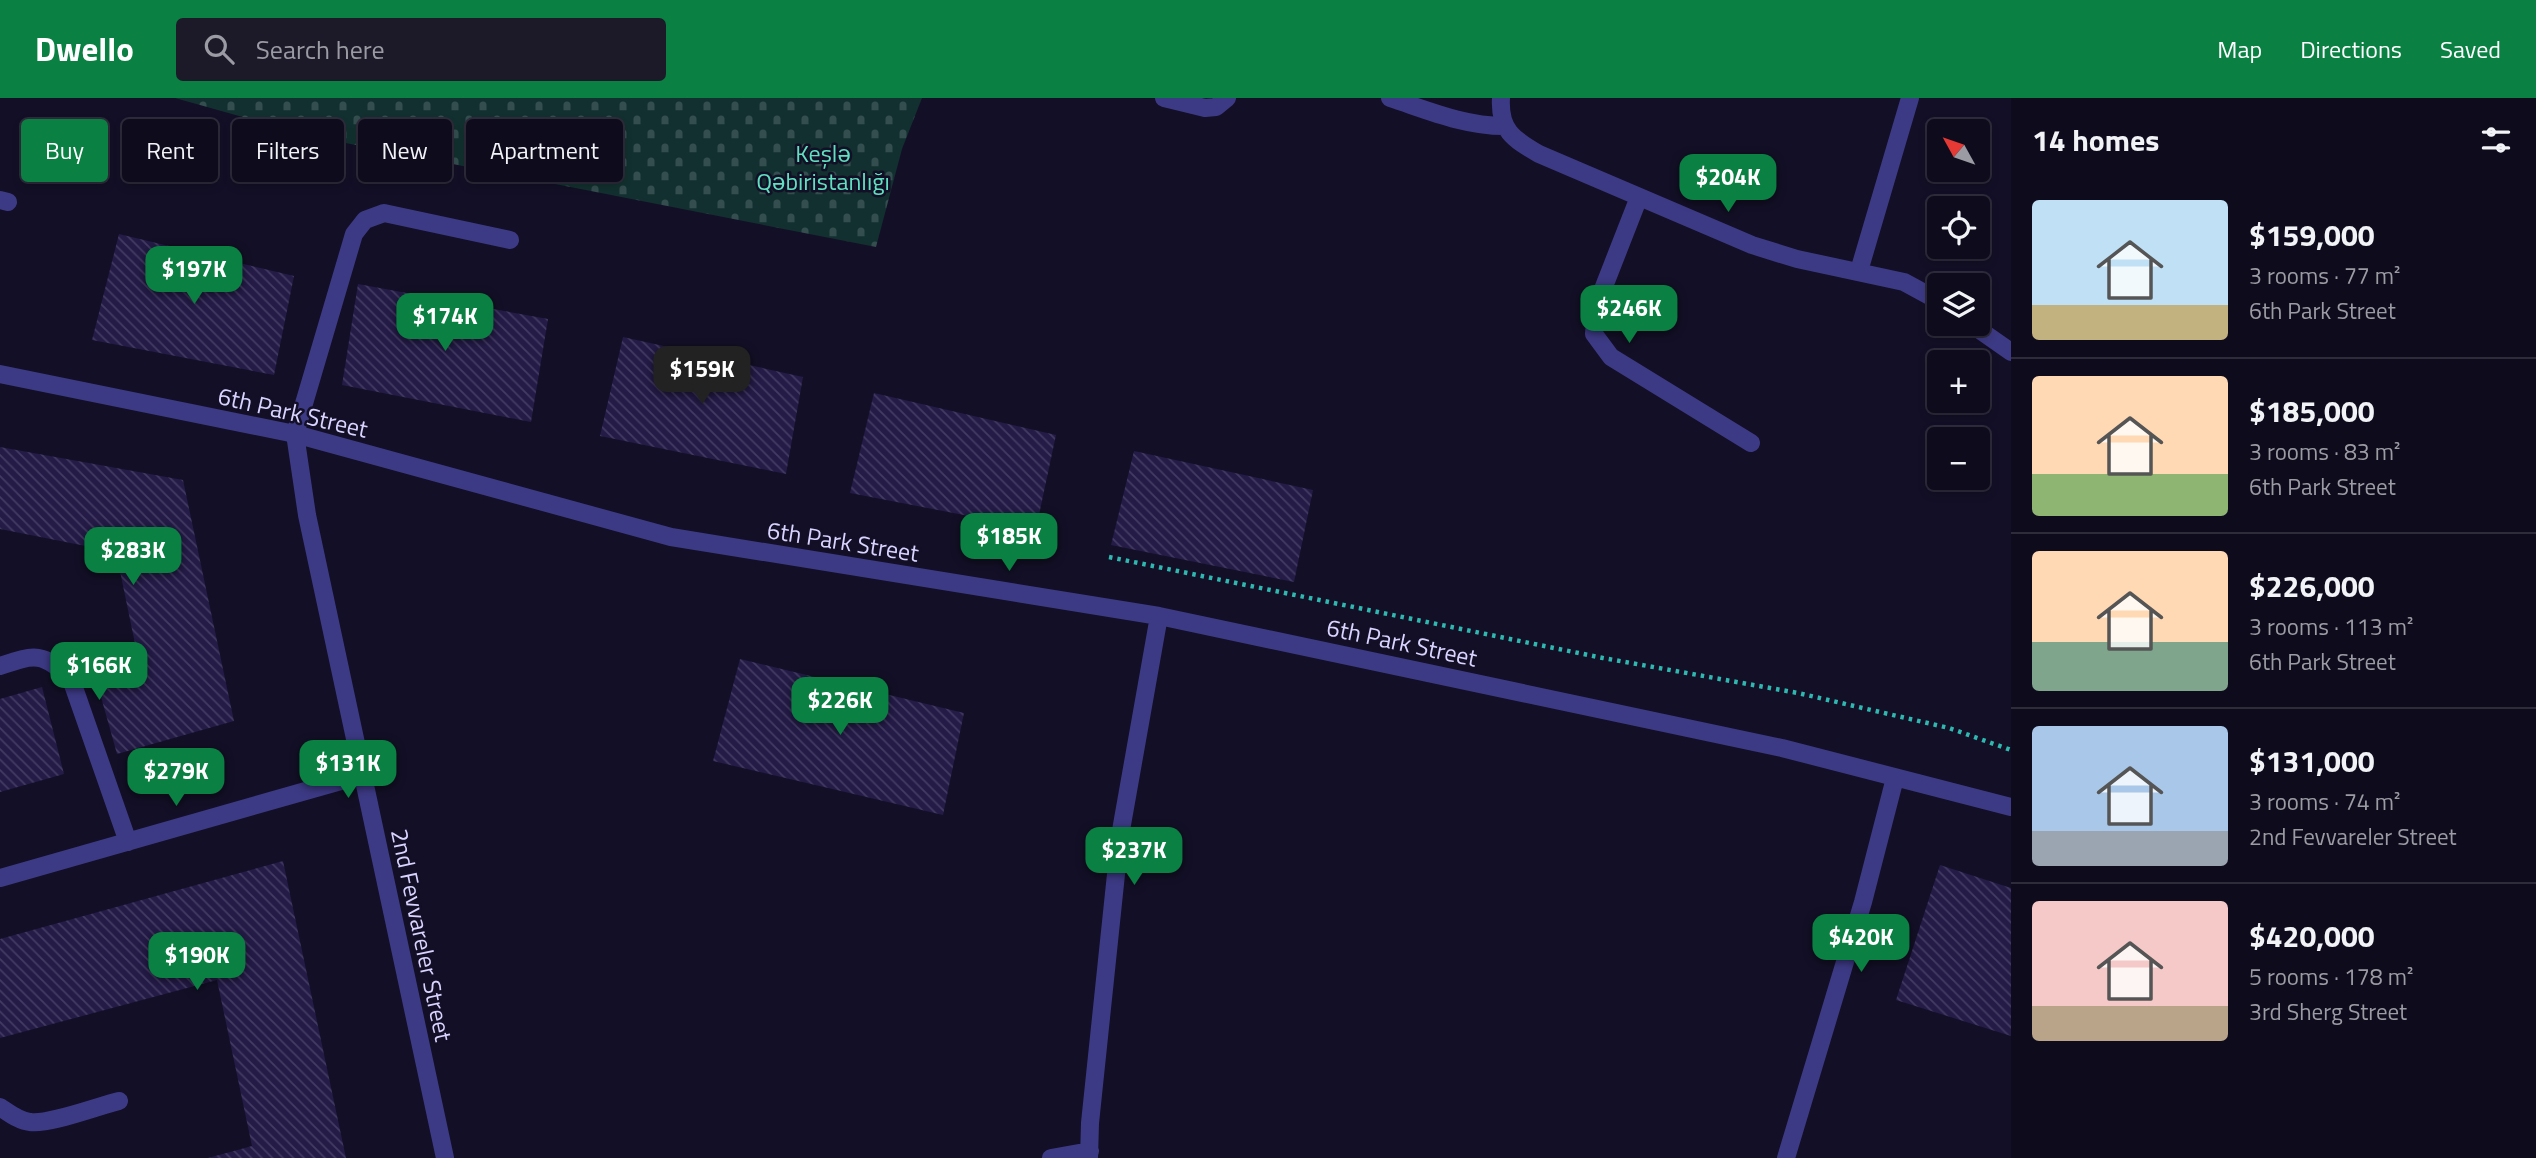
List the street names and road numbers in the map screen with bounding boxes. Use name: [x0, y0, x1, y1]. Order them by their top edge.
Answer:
street label: 6th Park Street: [214, 377, 372, 447]
street label: 6th Park Street: [765, 511, 922, 571]
street label: 6th Park Street: [1323, 608, 1481, 676]
street label: 2nd Fevvareler Street: [382, 825, 462, 1045]

